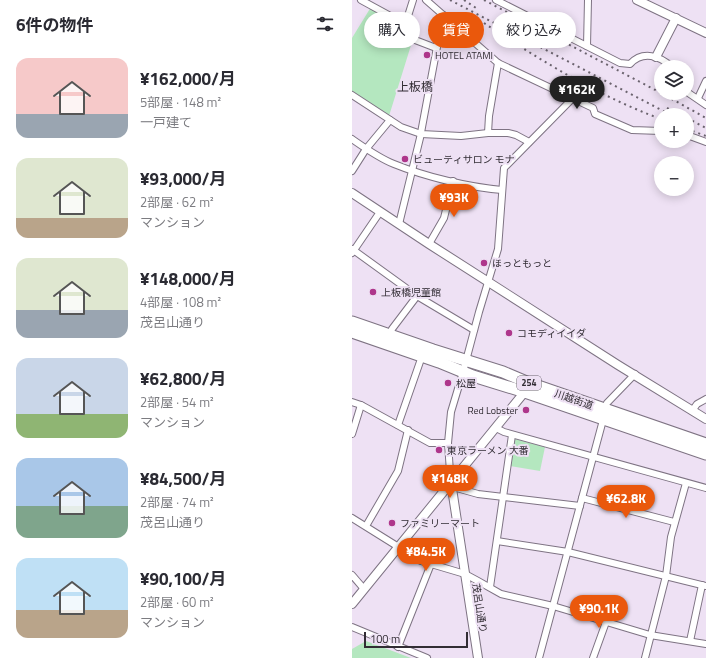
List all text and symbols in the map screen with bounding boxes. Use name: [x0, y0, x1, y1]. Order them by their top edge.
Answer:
text: 6件の物件: [16, 12, 94, 38]
chip: 購入: [364, 12, 420, 48]
chip: 賃貸: [428, 12, 484, 48]
chip: 絞り込み: [492, 12, 576, 48]
icon: filters: [314, 13, 336, 35]
place label: HOTEL ATAMI: [435, 48, 493, 63]
marker: HOTEL ATAMI: [422, 50, 432, 60]
map controls: [654, 60, 694, 196]
button: layers: [654, 60, 694, 100]
text: ¥162,000/月: [140, 66, 236, 92]
icon: home: [48, 74, 96, 122]
pin: ¥162K: [549, 76, 605, 110]
district label: 上板橋: [397, 77, 433, 96]
text: ¥162K: [559, 79, 595, 99]
text: 5部屋 · 148 m²: [140, 92, 221, 112]
button: +: [654, 108, 694, 148]
text: 一戸建て: [140, 112, 192, 132]
place label: ビューティサロン モナ: [413, 152, 515, 167]
marker: ビューティサロン モナ: [400, 154, 410, 164]
button: −: [654, 156, 694, 196]
text: ¥93,000/月: [140, 166, 227, 192]
icon: home: [48, 174, 96, 222]
pin: ¥93K: [430, 184, 478, 218]
text: ¥93K: [439, 187, 469, 207]
text: 2部屋 · 62 m²: [140, 192, 214, 212]
text: マンション: [140, 212, 205, 232]
place label: ほっともっと: [492, 256, 552, 271]
marker: ほっともっと: [479, 258, 489, 268]
text: ¥148,000/月: [140, 266, 236, 292]
icon: home: [48, 274, 96, 322]
place label: 上板橋児童館: [381, 285, 441, 300]
marker: 上板橋児童館: [368, 287, 378, 297]
text: 4部屋 · 108 m²: [140, 292, 221, 312]
text: 茂呂山通り: [140, 312, 205, 332]
place label: コモディイイダ: [517, 326, 586, 341]
marker: コモディイイダ: [504, 328, 514, 338]
text: ¥62,800/月: [140, 366, 227, 392]
icon: home: [48, 374, 96, 422]
place label: 松屋: [456, 376, 476, 391]
road number: 254: [517, 376, 541, 390]
marker: 松屋: [443, 378, 453, 388]
street label: 川越街道: [552, 386, 595, 413]
text: 2部屋 · 54 m²: [140, 392, 214, 412]
place label: Red Lobster: [467, 403, 519, 418]
marker: Red Lobster: [521, 405, 531, 415]
text: マンション: [140, 412, 205, 432]
place label: 東京ラーメン 大番: [447, 443, 529, 458]
marker: 東京ラーメン 大番: [434, 445, 444, 455]
pin: ¥148K: [422, 465, 478, 499]
text: ¥84,500/月: [140, 466, 227, 492]
text: ¥148K: [432, 468, 468, 488]
icon: home: [48, 474, 96, 522]
pin: ¥62.8K: [593, 485, 659, 519]
text: ¥62.8K: [606, 488, 646, 508]
text: 2部屋 · 74 m²: [140, 492, 214, 512]
text: 茂呂山通り: [140, 512, 205, 532]
place label: ファミリーマート: [400, 516, 480, 531]
marker: ファミリーマート: [387, 518, 397, 528]
pin: ¥84.5K: [393, 538, 459, 572]
text: ¥84.5K: [406, 541, 446, 561]
text: ¥90,100/月: [140, 566, 227, 592]
icon: home: [48, 574, 96, 622]
street label: 茂呂山通り: [468, 582, 491, 634]
text: 2部屋 · 60 m²: [140, 592, 214, 612]
pin: ¥90.1K: [566, 595, 632, 629]
text: ¥90.1K: [579, 598, 619, 618]
text: マンション: [140, 612, 205, 632]
scale bar: [364, 630, 468, 649]
text: 100 m: [370, 631, 400, 647]

